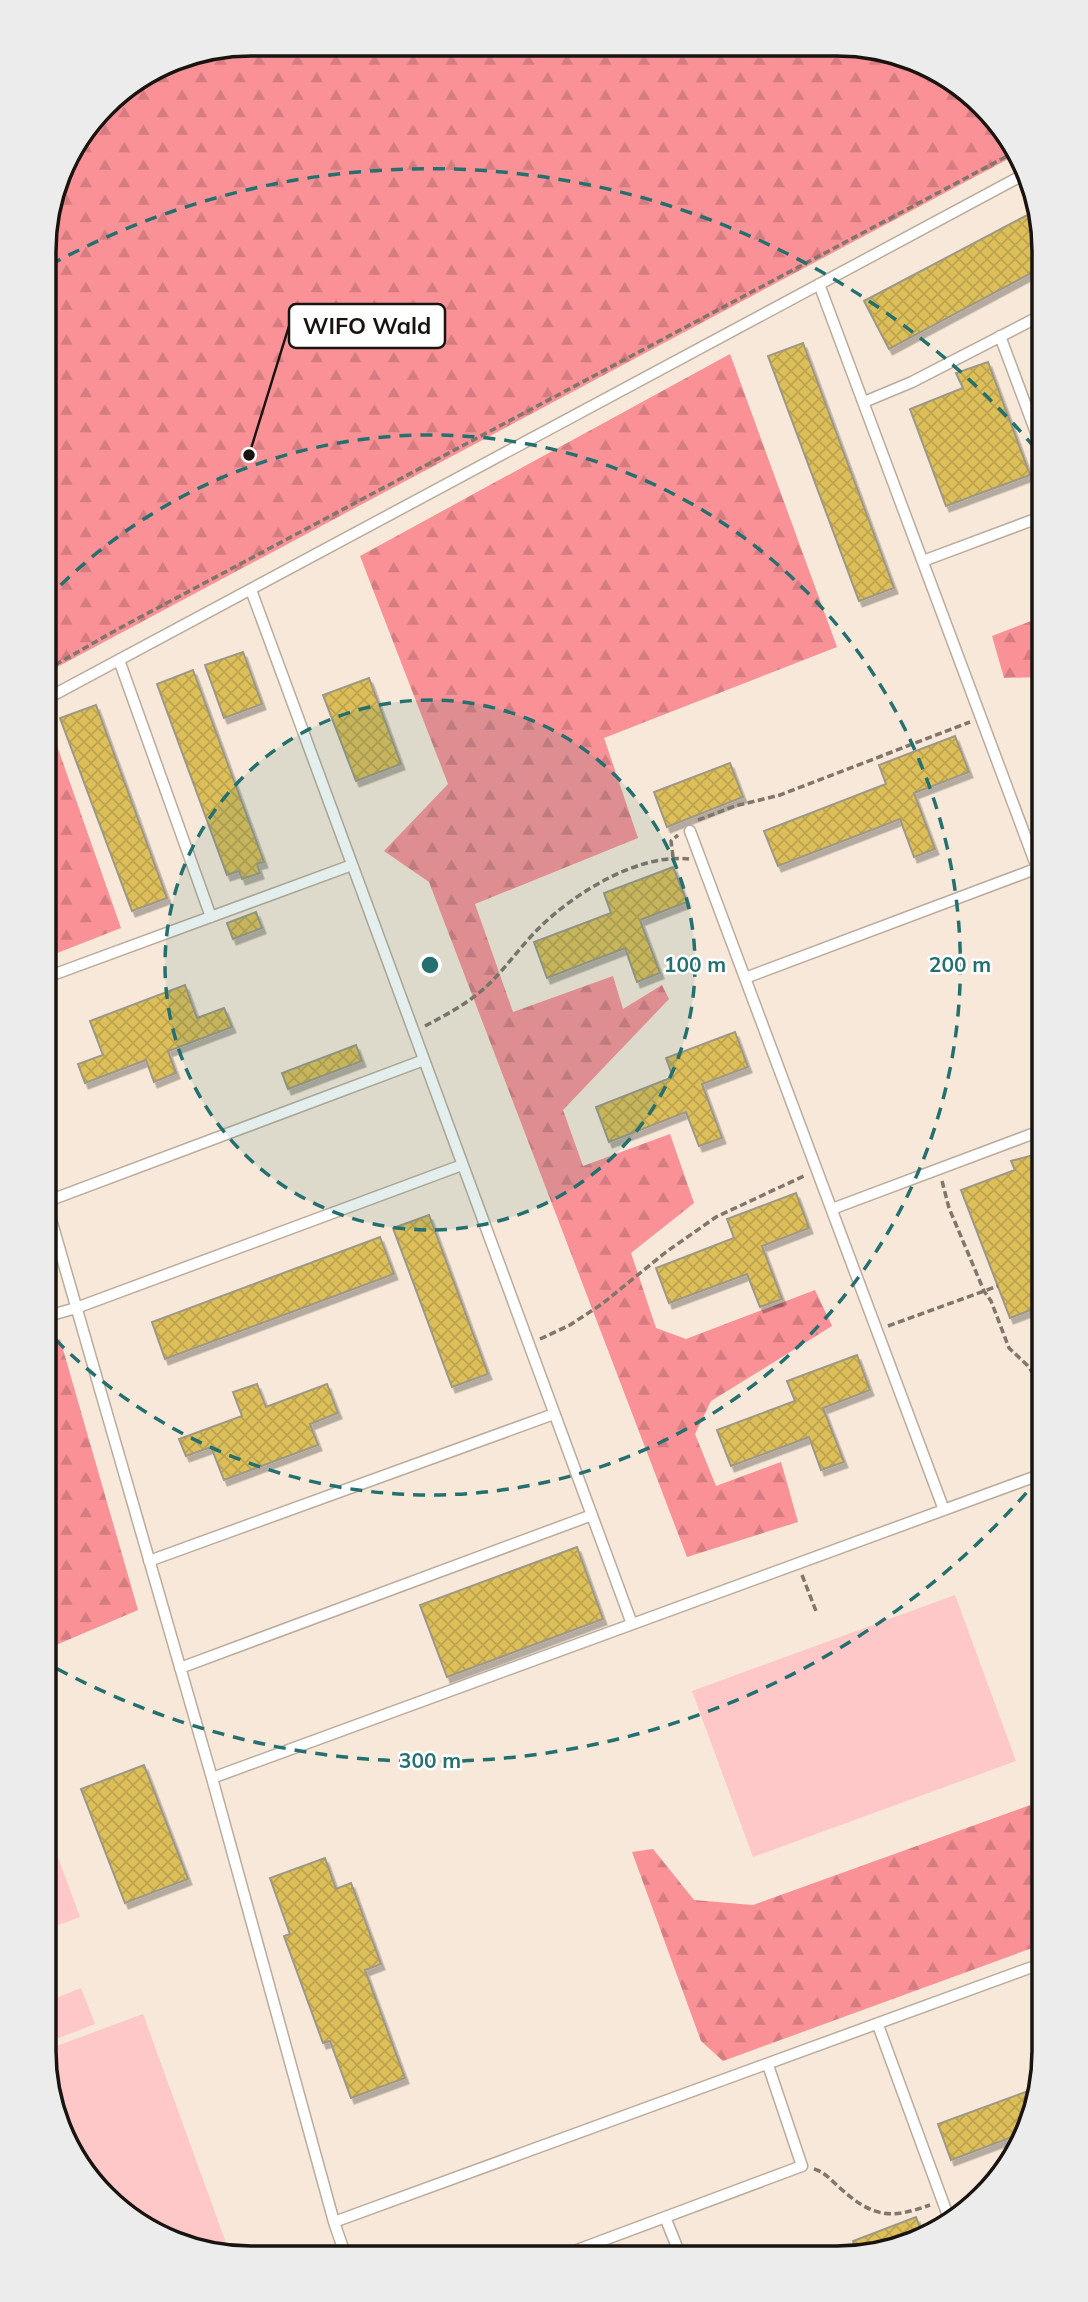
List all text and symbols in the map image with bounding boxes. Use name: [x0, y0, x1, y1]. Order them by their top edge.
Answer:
callout: WIFO Wald: [289, 304, 445, 348]
text: WIFO Wald: [303, 311, 431, 340]
text: 100 m: [664, 951, 726, 977]
text: 200 m: [929, 951, 991, 977]
centre of rings: [418, 953, 442, 977]
text: 300 m: [399, 1747, 461, 1773]

